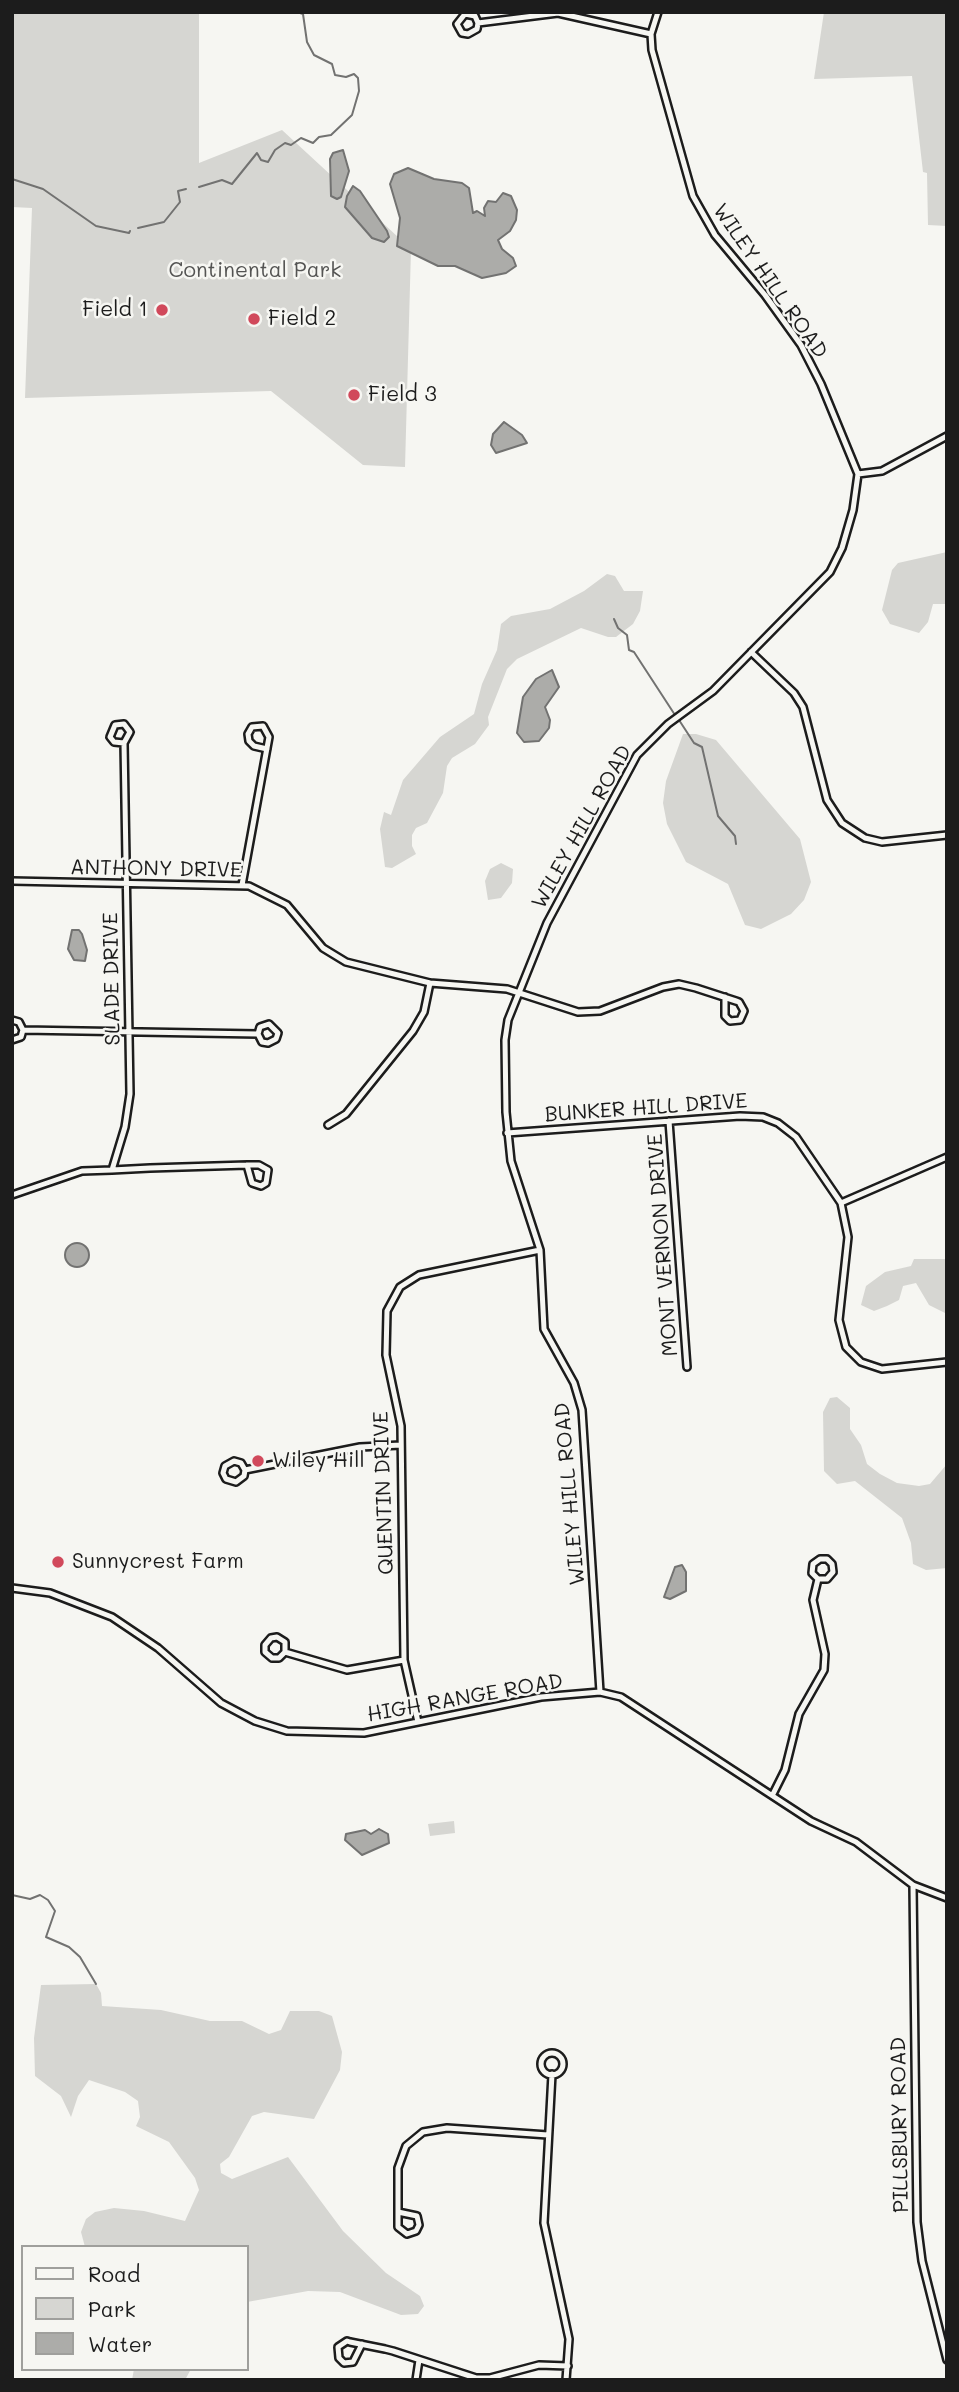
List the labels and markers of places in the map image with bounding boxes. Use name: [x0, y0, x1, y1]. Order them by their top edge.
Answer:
place label: Field 1: [82, 297, 148, 323]
marker: Field 1: [154, 302, 170, 318]
place label: Field 2: [268, 306, 336, 332]
marker: Field 2: [246, 311, 262, 327]
place label: Field 3: [368, 382, 437, 408]
marker: Field 3: [346, 387, 362, 403]
place label: Wiley Hill: [272, 1448, 365, 1474]
marker: Wiley Hill: [250, 1453, 266, 1469]
place label: Sunnycrest Farm: [72, 1549, 244, 1575]
marker: Sunnycrest Farm: [50, 1554, 66, 1570]

